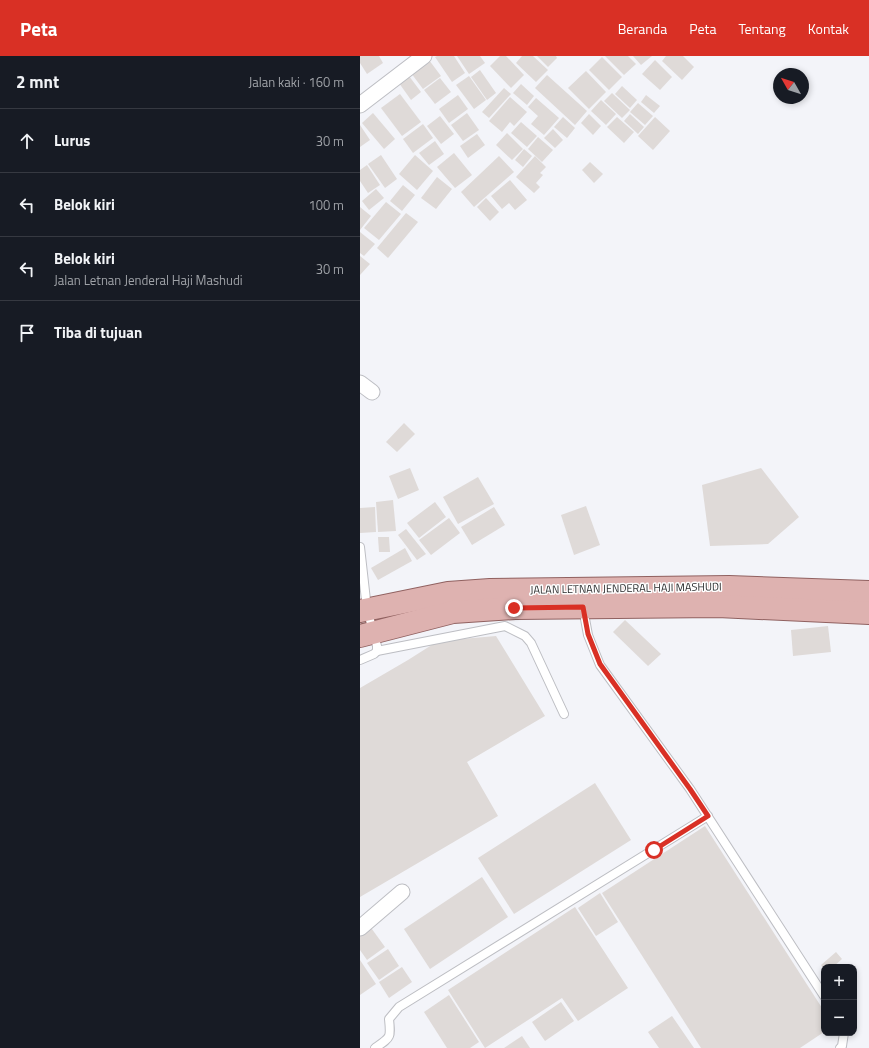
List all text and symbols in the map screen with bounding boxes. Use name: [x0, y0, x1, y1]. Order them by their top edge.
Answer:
text: Peta: [20, 14, 58, 43]
text: Beranda: [618, 18, 667, 39]
text: Peta: [689, 18, 716, 39]
text: Tentang: [738, 18, 786, 39]
text: Kontak: [808, 18, 849, 39]
north arrow: [773, 68, 809, 104]
text: 2 mnt: [16, 69, 59, 95]
text: Jalan kaki · 160 m: [248, 72, 344, 92]
text: Lurus: [54, 129, 90, 152]
icon: ahead: [16, 130, 38, 152]
text: 30 m: [316, 131, 344, 151]
text: Belok kiri: [54, 193, 115, 216]
icon: left: [16, 194, 38, 216]
text: 100 m: [308, 195, 344, 215]
text: Belok kiri: [54, 247, 115, 270]
icon: left: [16, 258, 38, 280]
text: 30 m: [316, 259, 344, 279]
text: Jalan Letnan Jenderal Haji Mashudi: [54, 270, 243, 290]
text: Tiba di tujuan: [54, 321, 142, 344]
icon: arrive: [16, 322, 38, 344]
street label: JALAN LETNAN JENDERAL HAJI MASHUDI: [530, 578, 722, 598]
route end: [505, 599, 523, 617]
route start: [645, 841, 663, 859]
map controls: [821, 964, 857, 1036]
button: +: [821, 964, 857, 1000]
button: −: [821, 1000, 857, 1036]

